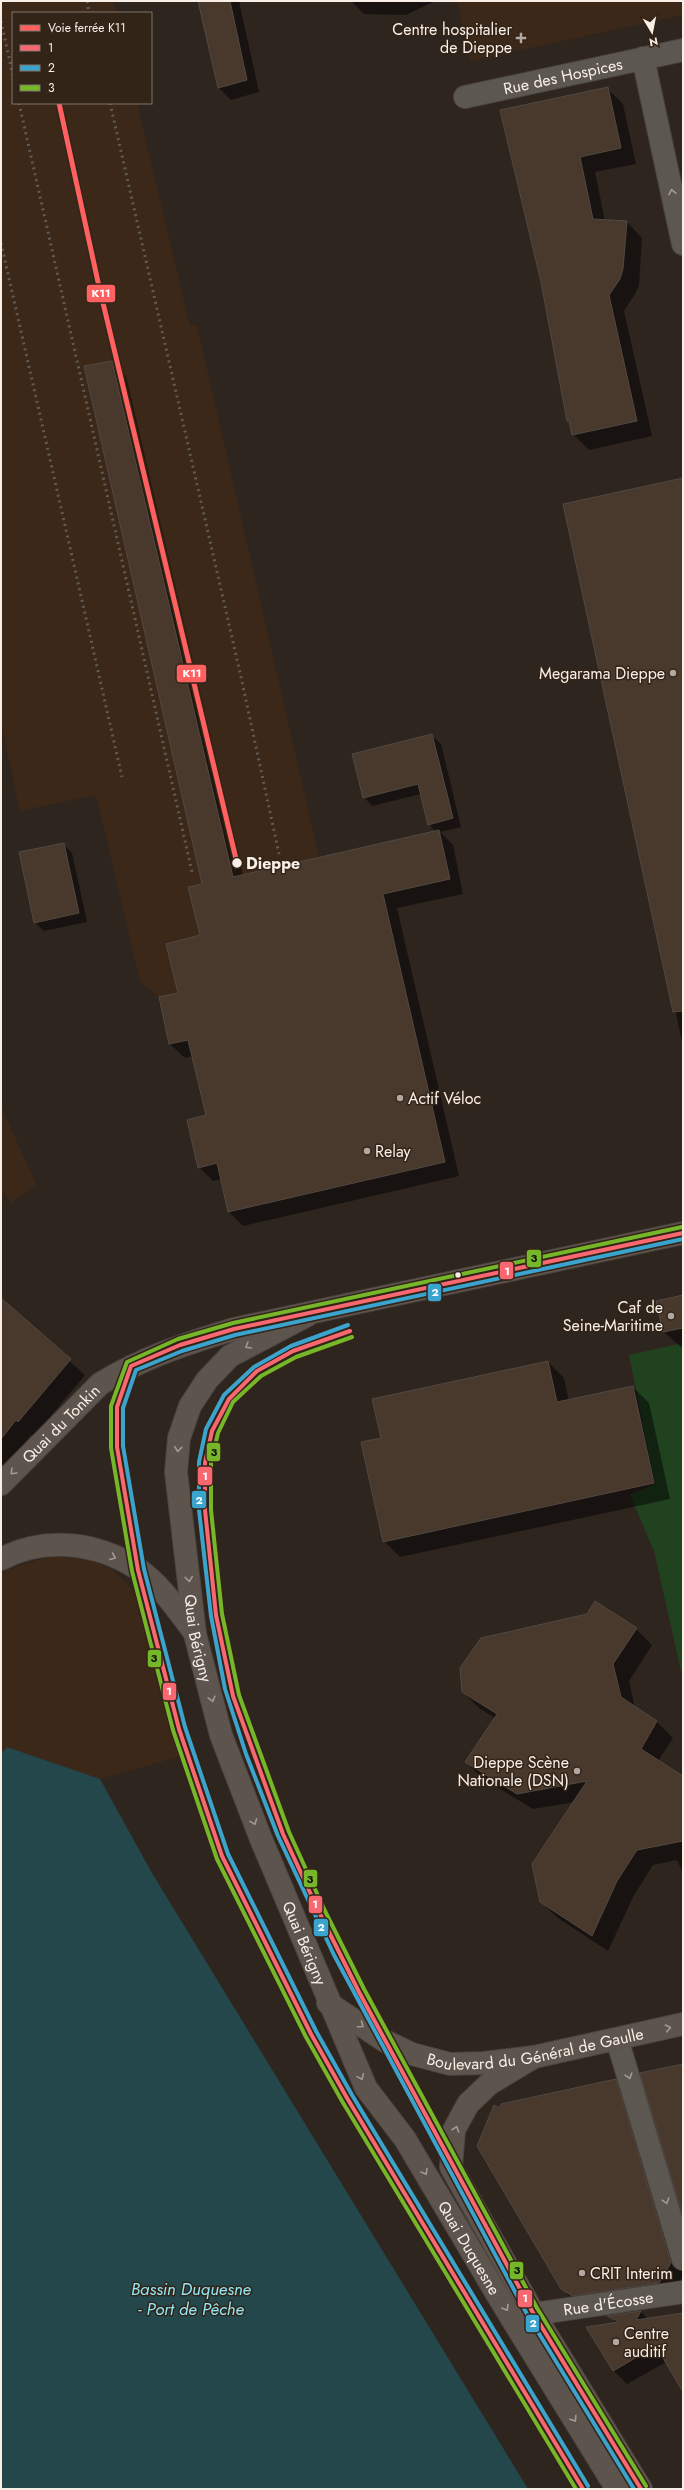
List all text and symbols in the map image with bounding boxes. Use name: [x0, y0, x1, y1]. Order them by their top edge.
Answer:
legend: [12, 12, 152, 104]
north arrow: [632, 12, 672, 52]
place label: Centre hospitalier de Dieppe: [392, 18, 513, 59]
text: Voie ferrée K11: [48, 19, 126, 37]
marker: Centre hospitalier de Dieppe: [515, 32, 527, 44]
text: N: [648, 33, 659, 50]
text: 1: [48, 39, 53, 57]
street label: Rue des Hospices: [501, 52, 625, 100]
text: 2: [48, 59, 55, 77]
text: 3: [48, 79, 55, 97]
one-way arrow: [668, 189, 676, 195]
line badge: K11: [86, 284, 116, 303]
text: K11: [92, 285, 110, 301]
place label: Megarama Dieppe: [539, 662, 665, 685]
line badge: K11: [176, 664, 207, 683]
text: K11: [183, 665, 201, 681]
marker: Megarama Dieppe: [668, 668, 678, 678]
place label: Dieppe: [246, 852, 300, 875]
marker: Dieppe: [230, 856, 244, 870]
place label: Actif Véloc: [408, 1087, 481, 1110]
marker: Actif Véloc: [395, 1093, 405, 1103]
place label: Relay: [375, 1140, 411, 1163]
marker: Relay: [362, 1146, 372, 1156]
line badge: 3: [526, 1249, 542, 1268]
text: 3: [531, 1250, 538, 1266]
line badge: 1: [499, 1261, 514, 1280]
text: 1: [504, 1263, 510, 1279]
unlabelled marker: [453, 1270, 463, 1280]
line badge: 2: [427, 1283, 442, 1302]
text: 2: [431, 1284, 439, 1300]
place label: Caf de Seine-Maritime: [563, 1296, 663, 1337]
marker: Caf de Seine-Maritime: [666, 1311, 676, 1321]
one-way arrow: [245, 1342, 252, 1349]
street label: Quai du Tonkin: [17, 1379, 105, 1468]
line badge: 3: [206, 1442, 221, 1462]
text: 3: [211, 1444, 218, 1460]
one-way arrow: [174, 1446, 183, 1452]
line badge: 1: [197, 1466, 213, 1486]
one-way arrow: [10, 1467, 18, 1474]
text: 1: [202, 1468, 208, 1484]
line badge: 2: [191, 1490, 207, 1509]
text: 2: [195, 1492, 203, 1508]
one-way arrow: [110, 1552, 117, 1560]
one-way arrow: [184, 1575, 193, 1582]
street label: Quai Bérigny: [179, 1593, 219, 1685]
line badge: 3: [147, 1649, 162, 1668]
text: 3: [151, 1650, 158, 1666]
line badge: 1: [162, 1682, 177, 1701]
text: 1: [166, 1683, 172, 1699]
one-way arrow: [207, 1695, 216, 1702]
place label: Dieppe Scène Nationale (DSN): [457, 1751, 569, 1792]
marker: Dieppe Scène Nationale (DSN): [572, 1766, 582, 1776]
one-way arrow: [250, 1818, 258, 1825]
line badge: 3: [303, 1869, 318, 1888]
text: 3: [307, 1871, 314, 1887]
line badge: 1: [308, 1895, 323, 1914]
text: 1: [312, 1896, 318, 1912]
street label: Quai Bérigny: [277, 1897, 333, 1989]
line badge: 2: [313, 1918, 329, 1937]
text: 2: [317, 1919, 325, 1935]
one-way arrow: [356, 2020, 363, 2027]
street label: Boulevard du Général de Gaulle: [424, 2022, 646, 2076]
one-way arrow: [665, 2024, 671, 2032]
one-way arrow: [356, 2072, 364, 2080]
one-way arrow: [624, 2072, 633, 2079]
one-way arrow: [452, 2125, 460, 2132]
one-way arrow: [421, 2168, 428, 2175]
street label: Quai Duquesne: [433, 2196, 506, 2299]
one-way arrow: [661, 2197, 670, 2204]
line badge: 3: [509, 2261, 524, 2280]
text: 3: [514, 2262, 521, 2278]
place label: CRIT Interim: [590, 2262, 673, 2285]
marker: CRIT Interim: [577, 2268, 587, 2278]
water label: Bassin Duquesne - Port de Pêche: [131, 2277, 252, 2321]
street label: Rue d'Écosse: [562, 2285, 655, 2321]
line badge: 1: [517, 2289, 533, 2308]
text: 1: [522, 2290, 528, 2306]
one-way arrow: [501, 2304, 508, 2311]
line badge: 2: [525, 2314, 540, 2333]
text: 2: [529, 2315, 537, 2331]
place label: Centre auditif: [624, 2322, 669, 2363]
marker: Centre auditif: [611, 2337, 621, 2347]
one-way arrow: [569, 2415, 577, 2422]

